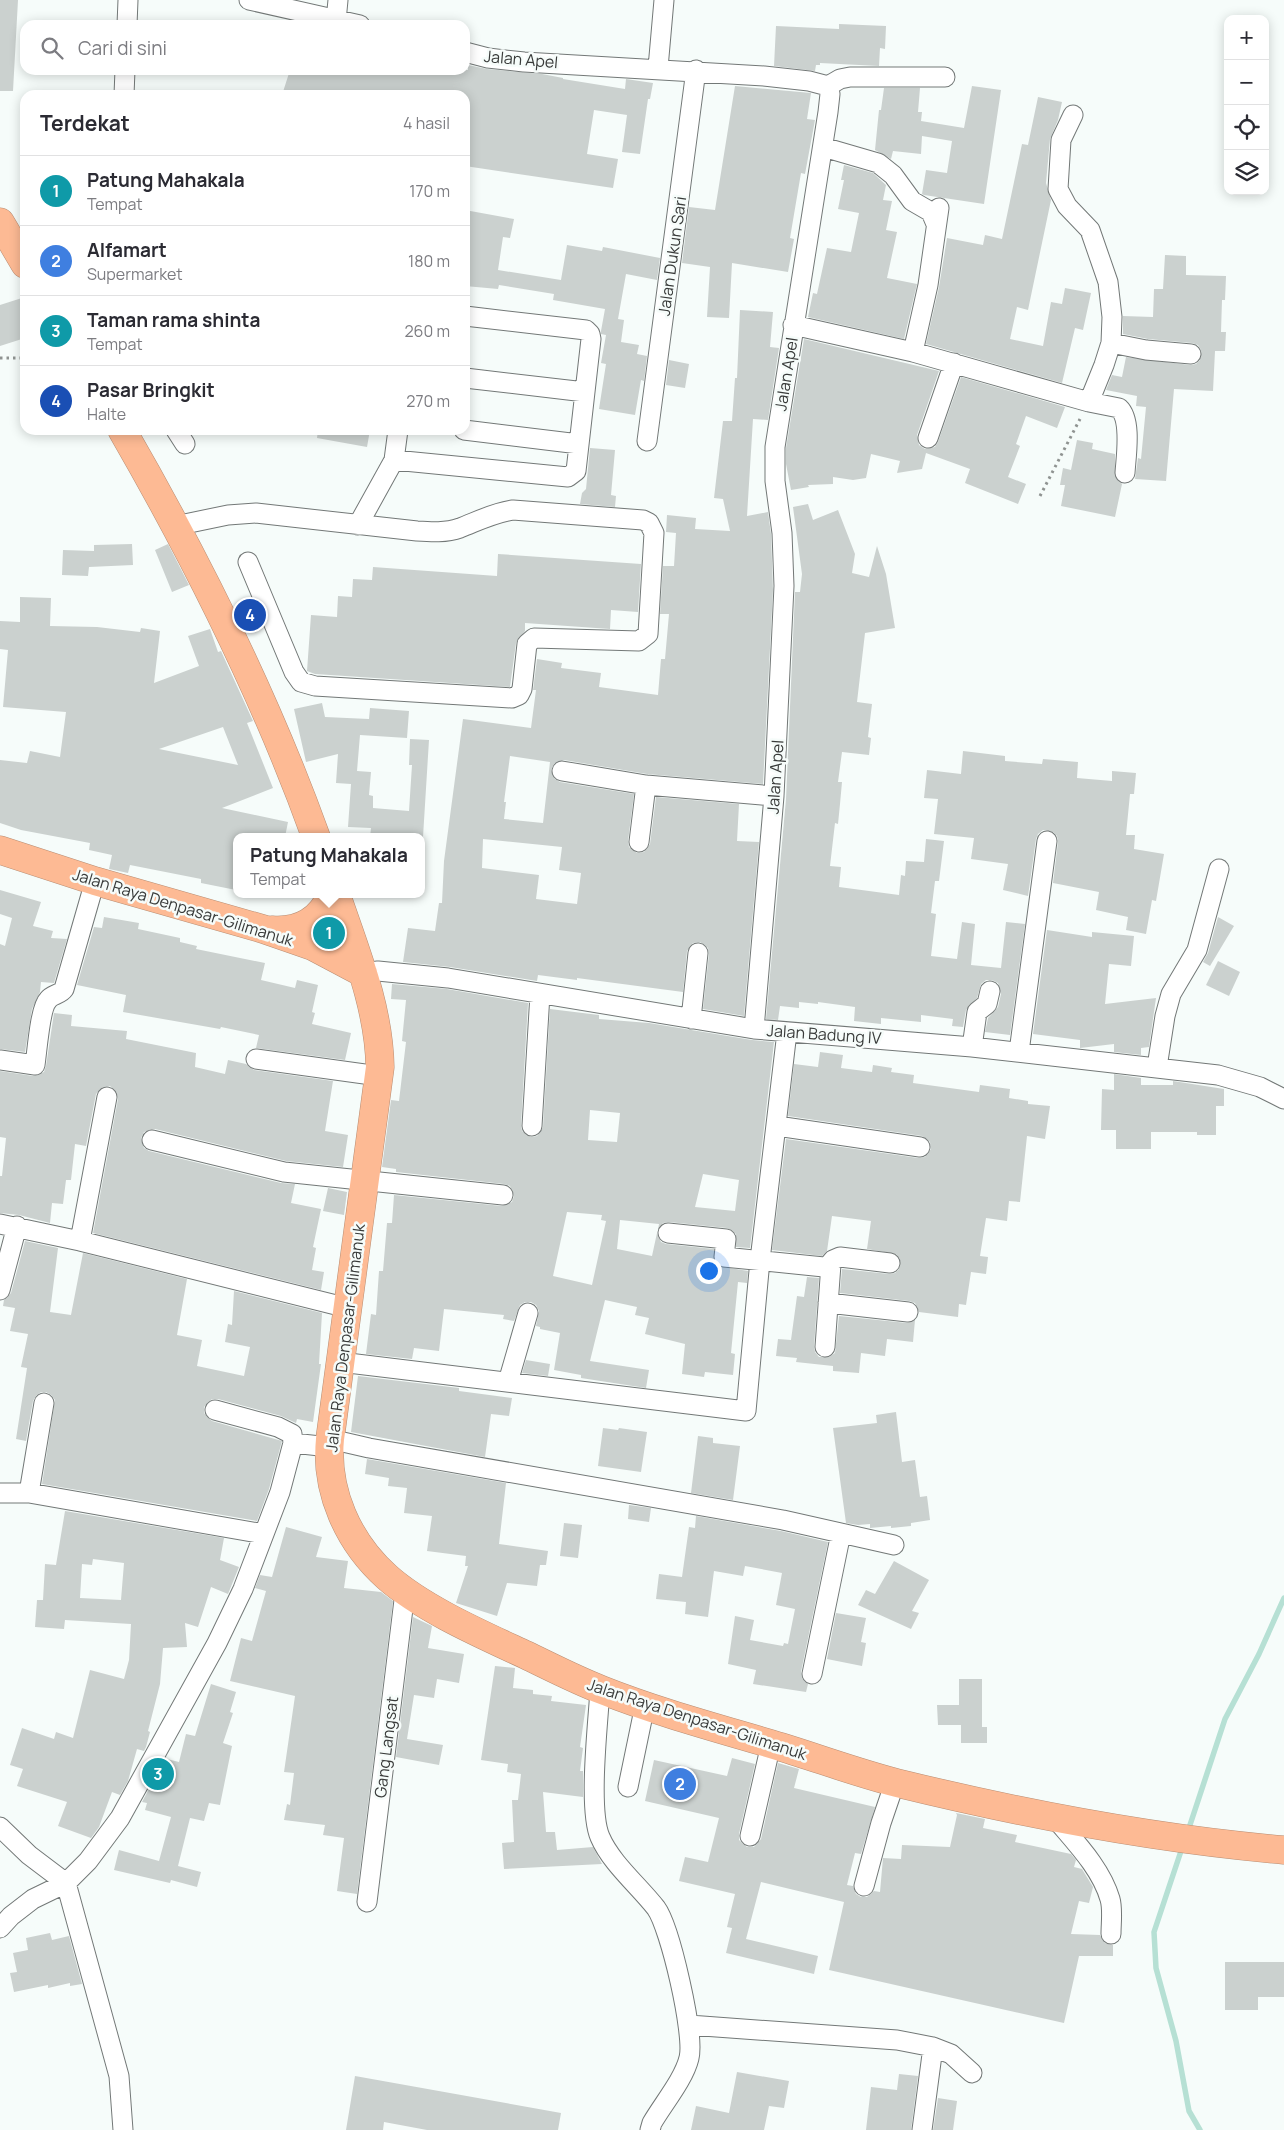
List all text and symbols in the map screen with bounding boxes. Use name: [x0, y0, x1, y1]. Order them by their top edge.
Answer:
map controls: [1224, 15, 1269, 195]
button: +: [1224, 15, 1269, 60]
search box: [20, 20, 470, 75]
icon: search: [38, 34, 66, 62]
text: Cari di sini: [78, 35, 167, 61]
street label: Jalan Apel: [483, 45, 559, 73]
button: −: [1224, 60, 1269, 105]
button: locate: [1224, 105, 1269, 150]
text: Terdekat: [40, 109, 130, 137]
text: 4 hasil: [403, 112, 450, 134]
button: layers: [1224, 150, 1269, 195]
text: Patung Mahakala: [87, 167, 245, 193]
text: 1: [52, 180, 60, 202]
text: 170 m: [409, 180, 450, 202]
text: Tempat: [87, 193, 143, 215]
street label: Jalan Dukun Sari: [653, 195, 691, 317]
text: Alfamart: [87, 237, 167, 263]
text: 2: [51, 250, 61, 272]
text: 180 m: [408, 250, 450, 272]
text: Supermarket: [87, 263, 183, 285]
text: Taman rama shinta: [87, 307, 261, 333]
text: 3: [51, 320, 61, 342]
text: 260 m: [404, 320, 450, 342]
text: Tempat: [87, 333, 143, 355]
street label: Jalan Apel: [769, 336, 803, 412]
text: Pasar Bringkit: [87, 377, 215, 403]
text: 4: [51, 390, 61, 412]
text: 270 m: [406, 390, 450, 412]
text: Halte: [87, 403, 126, 425]
pin: 4: [234, 596, 266, 634]
street label: Jalan Apel: [761, 739, 789, 815]
popup: [233, 833, 425, 898]
text: Patung Mahakala: [250, 842, 408, 868]
street label: Jalan Raya Denpasar-Gilimanuk: [70, 863, 297, 951]
text: Tempat: [250, 868, 306, 890]
pin: 1: [313, 914, 345, 952]
street label: Jalan Badung IV: [766, 1019, 882, 1049]
street label: Jalan Raya Denpasar-Gilimanuk: [320, 1222, 370, 1453]
your location: [696, 1258, 722, 1284]
street label: Jalan Raya Denpasar-Gilimanuk: [584, 1673, 811, 1765]
street label: Gang Langsat: [369, 1695, 403, 1799]
pin: 3: [142, 1755, 174, 1793]
pin: 2: [664, 1765, 696, 1803]

